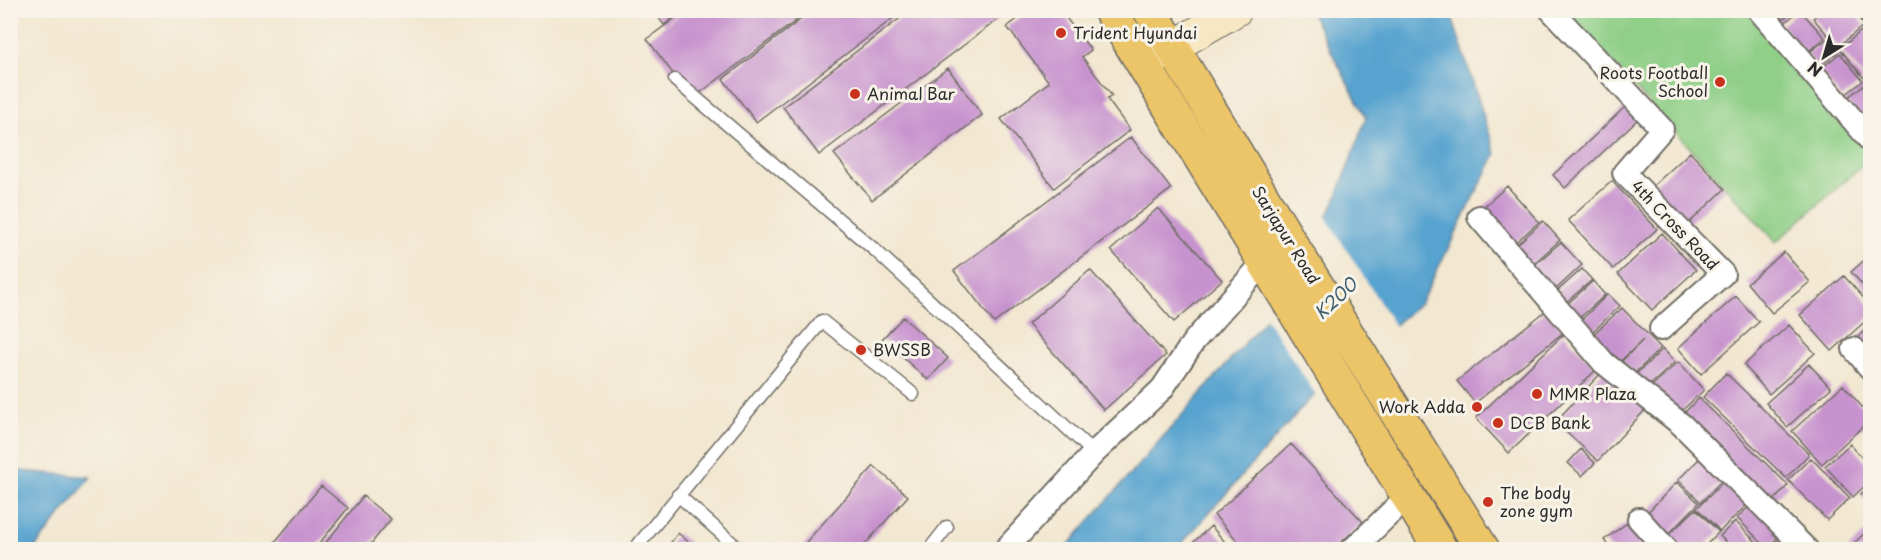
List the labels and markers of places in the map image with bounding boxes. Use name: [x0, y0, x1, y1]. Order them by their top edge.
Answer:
place label: Trident Hyundai: [1073, 20, 1197, 44]
marker: Trident Hyundai: [1054, 26, 1068, 40]
place label: Roots Football School: [1599, 60, 1708, 102]
marker: Roots Football School: [1713, 75, 1727, 89]
place label: Animal Bar: [867, 81, 956, 105]
marker: Animal Bar: [848, 87, 862, 101]
place label: BWSSB: [873, 337, 931, 361]
marker: BWSSB: [854, 343, 868, 357]
place label: MMR Plaza: [1549, 381, 1636, 405]
marker: MMR Plaza: [1530, 387, 1544, 401]
place label: Work Adda: [1379, 394, 1465, 418]
marker: Work Adda: [1470, 400, 1484, 414]
place label: DCB Bank: [1510, 410, 1591, 434]
marker: DCB Bank: [1491, 416, 1505, 430]
place label: The body zone gym: [1500, 480, 1573, 522]
marker: The body zone gym: [1481, 495, 1495, 509]

